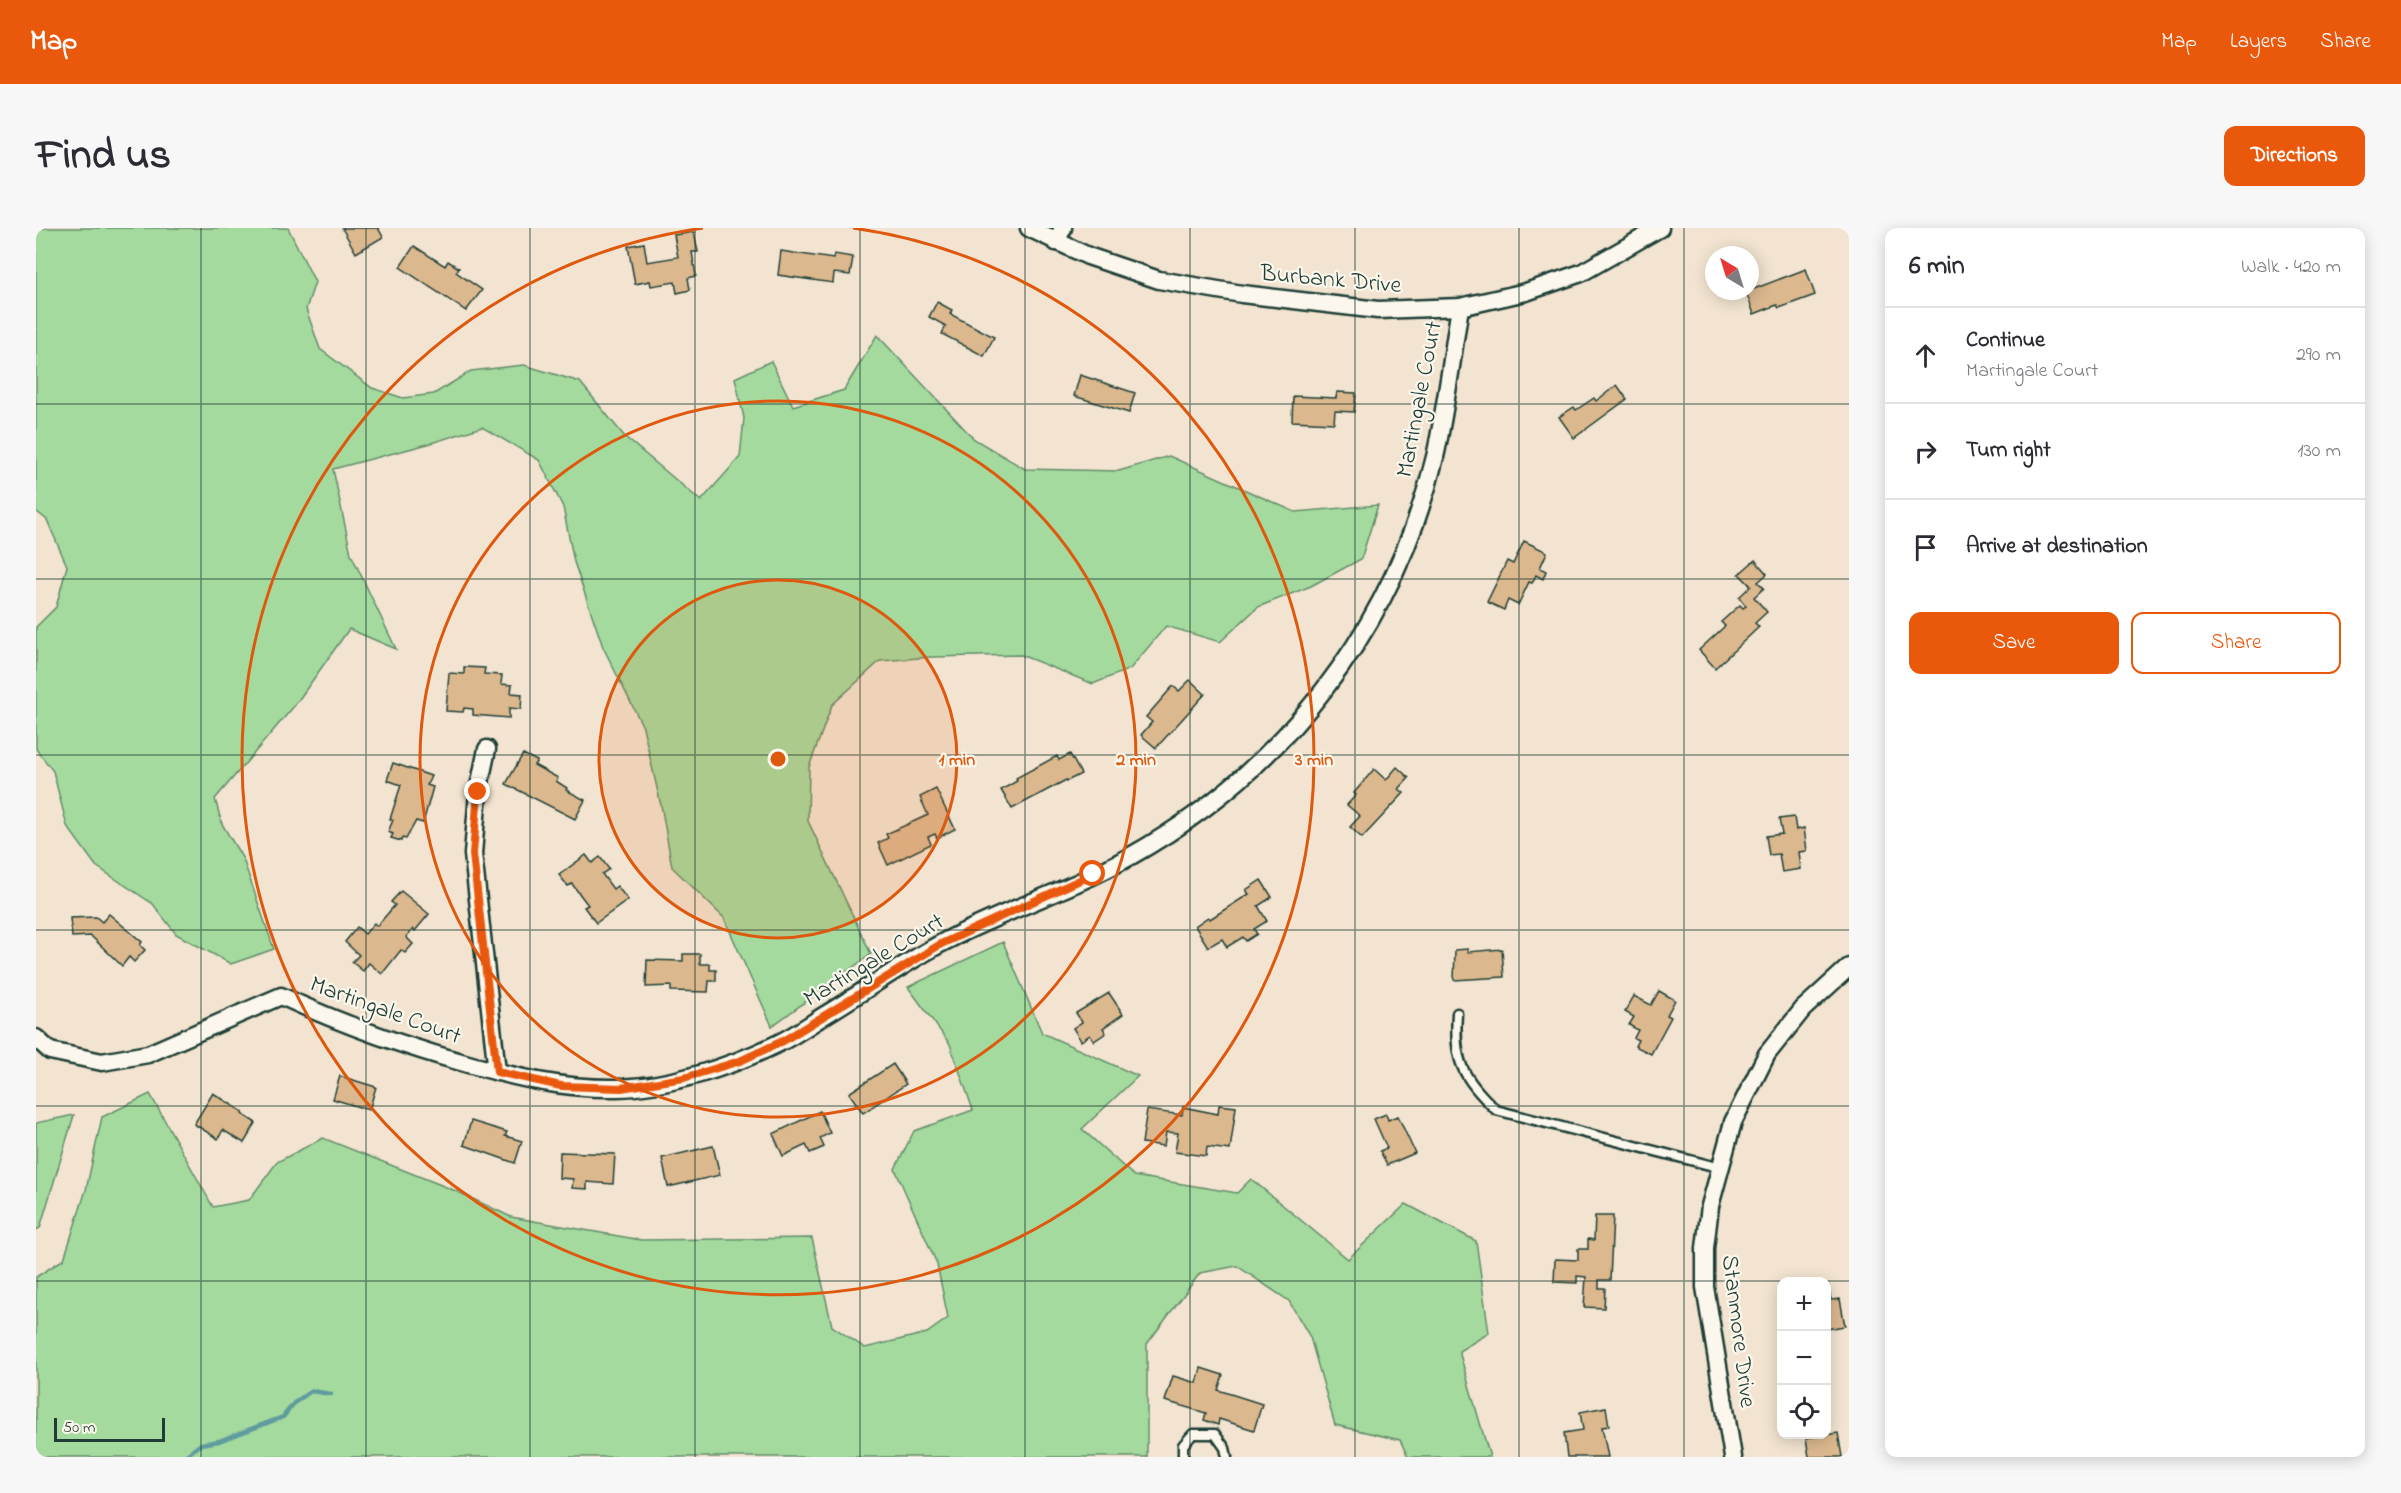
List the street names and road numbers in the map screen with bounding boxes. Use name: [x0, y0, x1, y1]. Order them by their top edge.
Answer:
street label: Burbank Drive: [1258, 257, 1403, 304]
street label: Martingale Court: [1388, 318, 1453, 481]
street label: Martingale Court: [797, 905, 951, 1017]
street label: Martingale Court: [305, 968, 466, 1055]
street label: Stanmore Drive: [1711, 1253, 1764, 1410]

